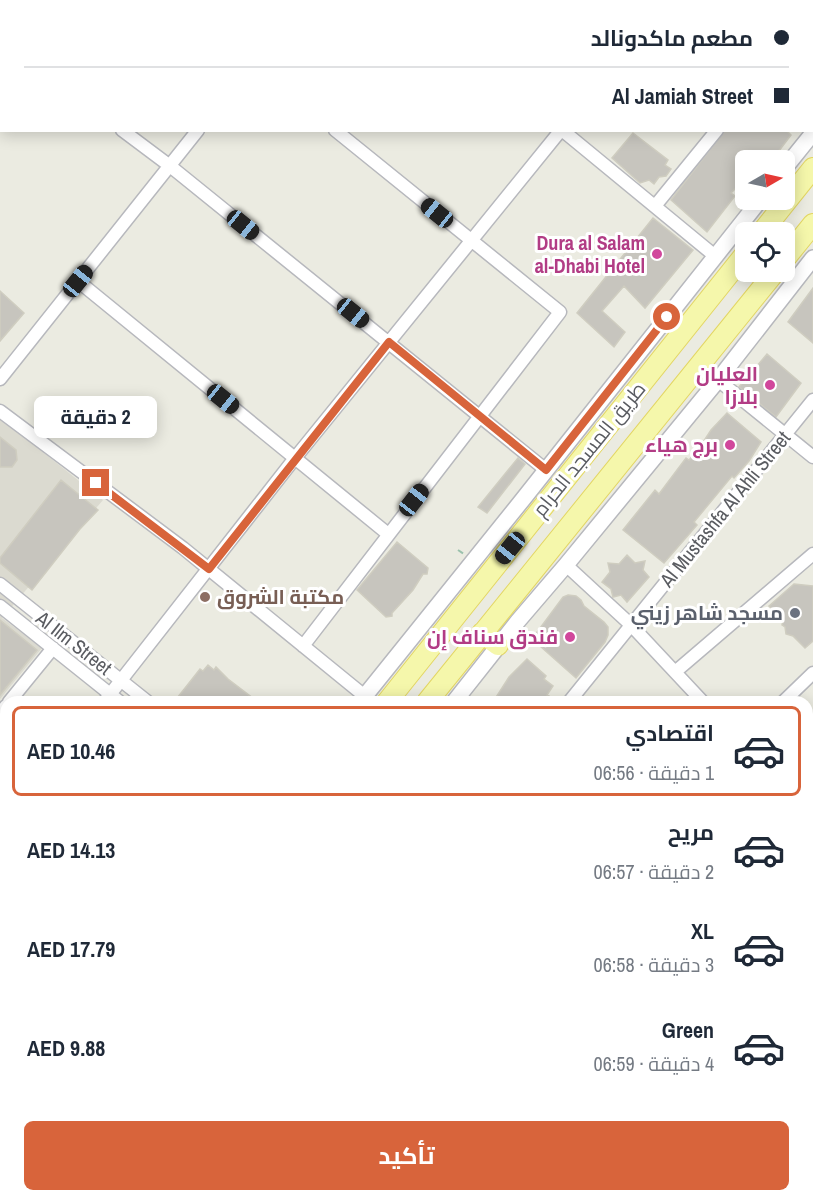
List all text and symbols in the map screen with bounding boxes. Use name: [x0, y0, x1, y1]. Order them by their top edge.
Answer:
text: مطعم ماكدونالد: [591, 23, 753, 53]
text: Al Jamiah Street: [612, 81, 753, 111]
north arrow: [735, 150, 795, 210]
map controls: [735, 150, 795, 282]
car: [417, 195, 457, 231]
car: [223, 207, 263, 243]
button: locate: [735, 222, 795, 282]
place label: Dura al Salam al-Dhabi Hotel: [535, 229, 645, 279]
marker: Dura al Salam al-Dhabi Hotel: [650, 247, 664, 261]
car: [60, 261, 96, 301]
car: [333, 295, 373, 331]
route start: [653, 303, 680, 330]
place label: العليان بلازا: [696, 360, 758, 410]
street label: طريق المسجد الحرام: [526, 376, 652, 522]
marker: العليان بلازا: [763, 378, 777, 392]
car: [203, 381, 243, 417]
callout: 2 دقيقة: [34, 396, 158, 438]
text: 2 دقيقة: [60, 403, 131, 430]
street label: Al Mustashfa Al Ahli Street: [653, 425, 796, 593]
place label: برج هياء: [645, 431, 718, 459]
marker: برج هياء: [723, 438, 737, 452]
route end: [82, 469, 109, 496]
car: [396, 480, 432, 520]
car: [492, 528, 528, 568]
place label: مكتبة الشروق: [217, 583, 344, 610]
marker: مكتبة الشروق: [198, 590, 212, 604]
place label: مسجد شاهر زيني: [631, 599, 783, 630]
street label: Al Ilm Street: [30, 604, 118, 681]
marker: مسجد شاهر زيني: [788, 606, 802, 620]
place label: فندق سناف إن: [427, 623, 558, 651]
marker: فندق سناف إن: [563, 630, 577, 644]
text: اقتصادي: [625, 718, 714, 748]
icon: car: [732, 724, 786, 778]
text: AED 10.46: [27, 736, 115, 766]
text: 1 دقيقة · 06:56: [594, 759, 714, 786]
text: مريح: [668, 817, 714, 847]
icon: car: [732, 823, 786, 877]
text: AED 14.13: [27, 835, 115, 865]
text: 2 دقيقة · 06:57: [594, 858, 714, 885]
text: XL: [691, 916, 714, 946]
icon: car: [732, 922, 786, 976]
text: AED 17.79: [27, 934, 115, 964]
text: 3 دقيقة · 06:58: [594, 951, 714, 978]
text: Green: [662, 1015, 714, 1045]
icon: car: [732, 1021, 786, 1075]
text: AED 9.88: [27, 1033, 105, 1063]
text: 4 دقيقة · 06:59: [594, 1050, 714, 1077]
button: تأكيد: [24, 1121, 789, 1190]

